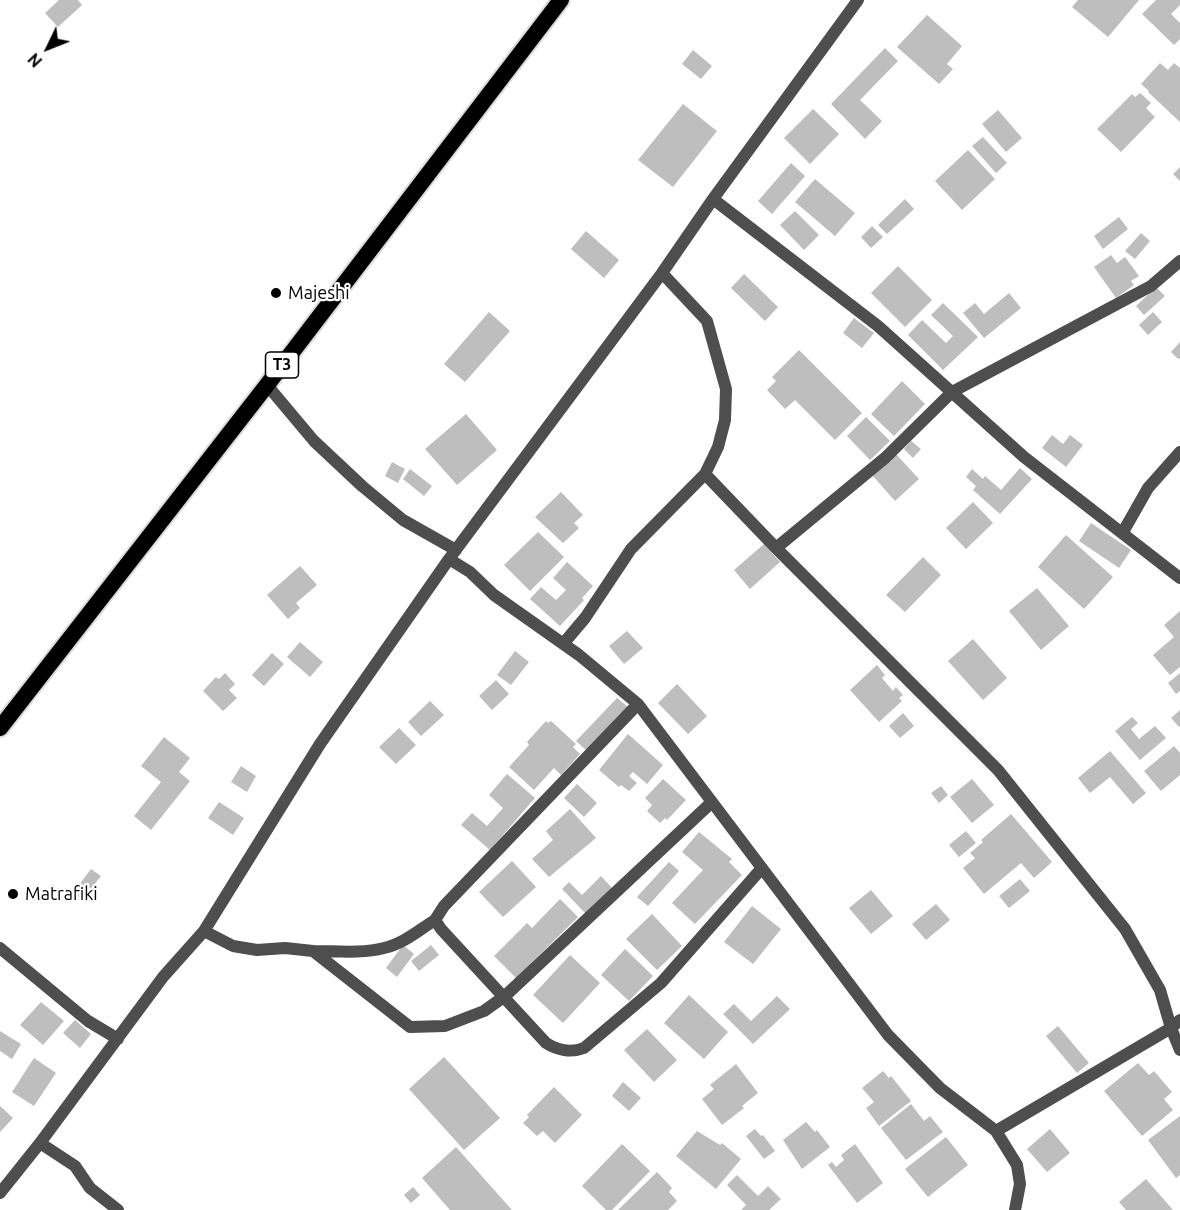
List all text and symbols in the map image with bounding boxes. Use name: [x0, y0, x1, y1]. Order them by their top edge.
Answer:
north arrow: [18, 18, 78, 78]
text: N: [24, 50, 45, 71]
place label: Majeshi: [288, 282, 350, 304]
marker: Majeshi: [269, 286, 283, 300]
road number: T3: [266, 352, 298, 378]
place label: Matrafiki: [25, 883, 98, 905]
marker: Matrafiki: [6, 887, 20, 901]

